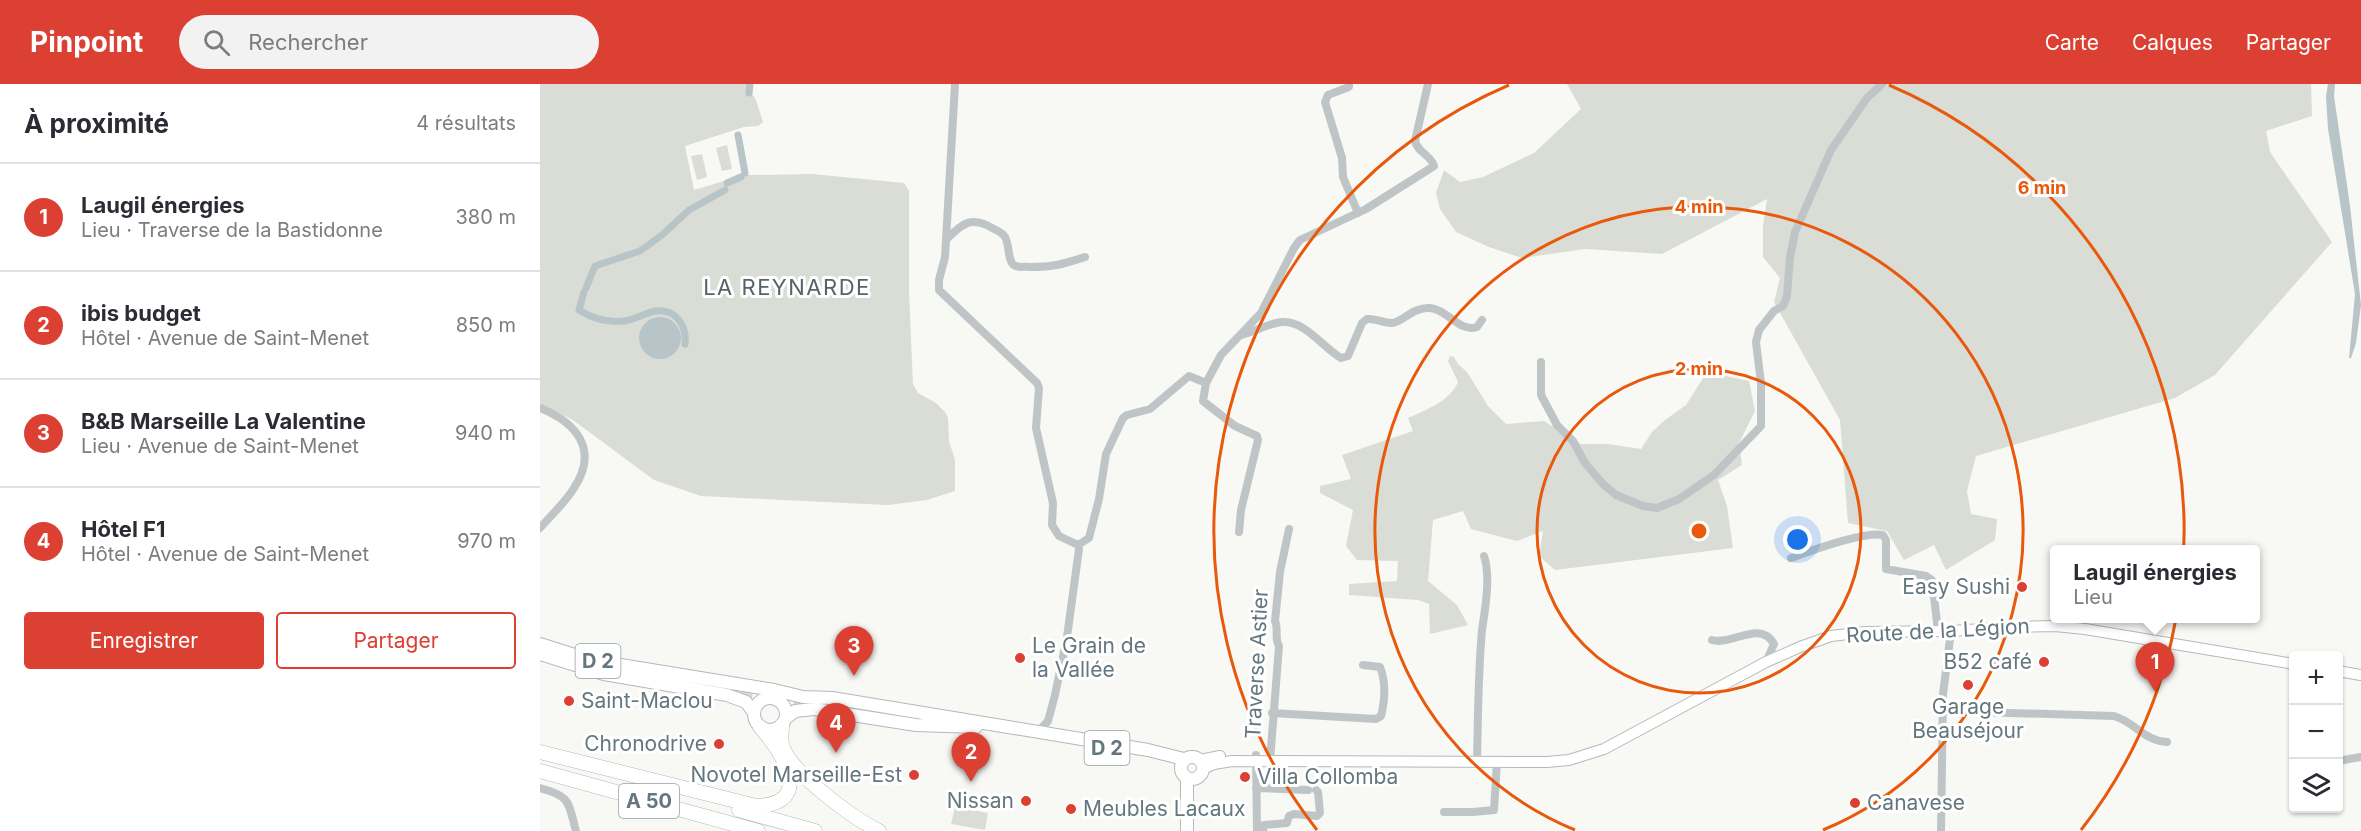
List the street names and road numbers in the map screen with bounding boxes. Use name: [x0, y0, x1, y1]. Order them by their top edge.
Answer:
street label: Traverse Astier: [1240, 588, 1273, 740]
street label: Route de la Légion: [1845, 613, 2030, 648]
road number: D 2: [576, 644, 620, 678]
road number: D 2: [1084, 731, 1130, 765]
road number: A 50: [619, 784, 679, 818]

